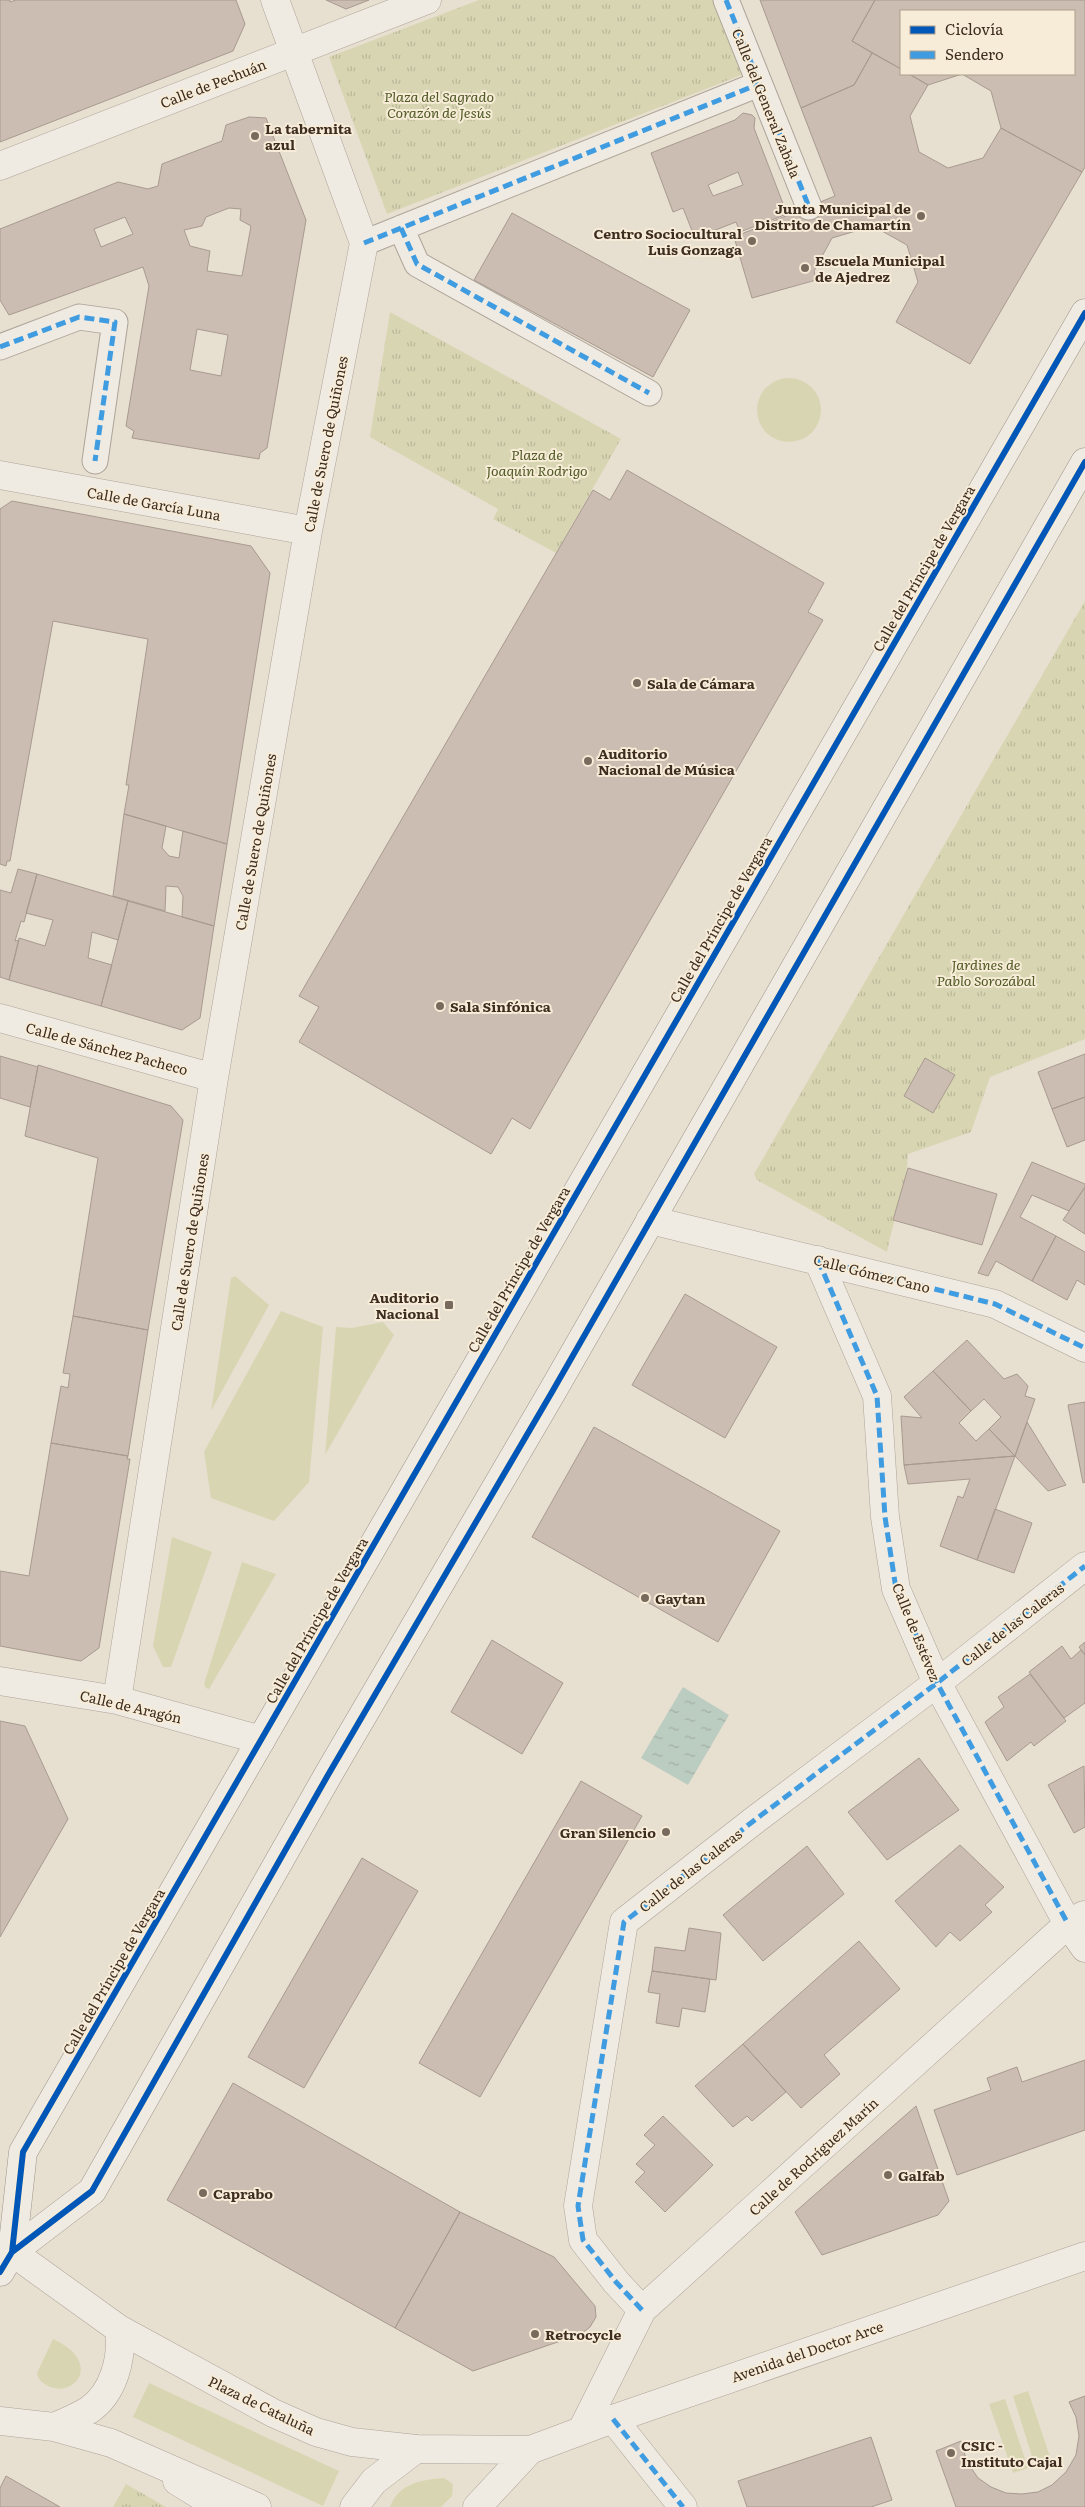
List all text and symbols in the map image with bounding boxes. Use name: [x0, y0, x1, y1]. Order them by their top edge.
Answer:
legend: [900, 10, 1075, 75]
text: Ciclovía: [945, 17, 1004, 40]
street label: Calle del General Zabala: [728, 25, 806, 181]
text: Sendero: [945, 42, 1004, 65]
street label: Calle de Pechuán: [157, 54, 269, 112]
park label: Plaza del Sagrado Corazón de Jesús: [384, 86, 494, 122]
place label: La tabernita azul: [265, 118, 353, 154]
marker: La tabernita azul: [249, 130, 261, 142]
place label: Junta Municipal de Distrito de Chamartín: [755, 198, 911, 234]
marker: Junta Municipal de Distrito de Chamartín: [915, 210, 927, 222]
place label: Centro Sociocultural Luis Gonzaga: [593, 223, 743, 259]
marker: Centro Sociocultural Luis Gonzaga: [746, 235, 758, 247]
place label: Escuela Municipal de Ajedrez: [815, 250, 945, 286]
marker: Escuela Municipal de Ajedrez: [799, 262, 811, 274]
street label: Calle de Suero de Quiñones: [298, 354, 352, 534]
park label: Plaza de Joaquín Rodrigo: [486, 444, 588, 480]
street label: Calle de García Luna: [85, 481, 223, 525]
street label: Calle del Príncipe de Vergara: [867, 481, 979, 655]
place label: Sala de Cámara: [647, 673, 756, 693]
marker: Sala de Cámara: [631, 677, 643, 689]
place label: Auditorio Nacional de Música: [598, 743, 736, 779]
street label: Calle de Suero de Quiñones: [230, 752, 280, 932]
marker: Auditorio Nacional de Música: [582, 755, 594, 767]
street label: Calle del Príncipe de Vergara: [664, 832, 776, 1006]
park label: Jardines de Pablo Sorozábal: [936, 954, 1036, 990]
place label: Sala Sinfónica: [450, 996, 552, 1016]
marker: Sala Sinfónica: [434, 1000, 446, 1012]
street label: Calle de Sánchez Pacheco: [24, 1017, 190, 1079]
street label: Calle de Suero de Quiñones: [165, 1152, 213, 1332]
street label: Calle del Príncipe de Vergara: [462, 1182, 574, 1356]
street label: Calle Gómez Cano: [811, 1249, 933, 1297]
place label: Auditorio Nacional: [369, 1287, 439, 1323]
marker: Auditorio Nacional: [443, 1299, 455, 1311]
street label: Calle del Príncipe de Vergara: [260, 1533, 372, 1707]
street label: Calle de las Caleras: [956, 1578, 1068, 1670]
street label: Calle de Estévez: [888, 1580, 946, 1684]
place label: Gaytan: [655, 1588, 706, 1608]
marker: Gaytan: [639, 1592, 651, 1604]
street label: Calle de Aragón: [78, 1685, 184, 1727]
place label: Gran Silencio: [560, 1822, 656, 1842]
street label: Calle de las Caleras: [634, 1824, 746, 1916]
marker: Gran Silencio: [660, 1826, 672, 1838]
street label: Calle del Príncipe de Vergara: [57, 1884, 169, 2058]
street label: Calle de Rodríguez Marín: [744, 2092, 882, 2220]
place label: Galfab: [898, 2165, 945, 2185]
marker: Galfab: [882, 2169, 894, 2181]
place label: Caprabo: [213, 2183, 273, 2203]
marker: Caprabo: [197, 2187, 209, 2199]
street label: Avenida del Doctor Arce: [728, 2316, 886, 2386]
place label: Retrocycle: [545, 2324, 621, 2344]
marker: Retrocycle: [529, 2328, 541, 2340]
street label: Plaza de Cataluña: [205, 2371, 319, 2440]
place label: CSIC - Instituto Cajal: [961, 2435, 1063, 2471]
marker: CSIC - Instituto Cajal: [945, 2447, 957, 2459]

